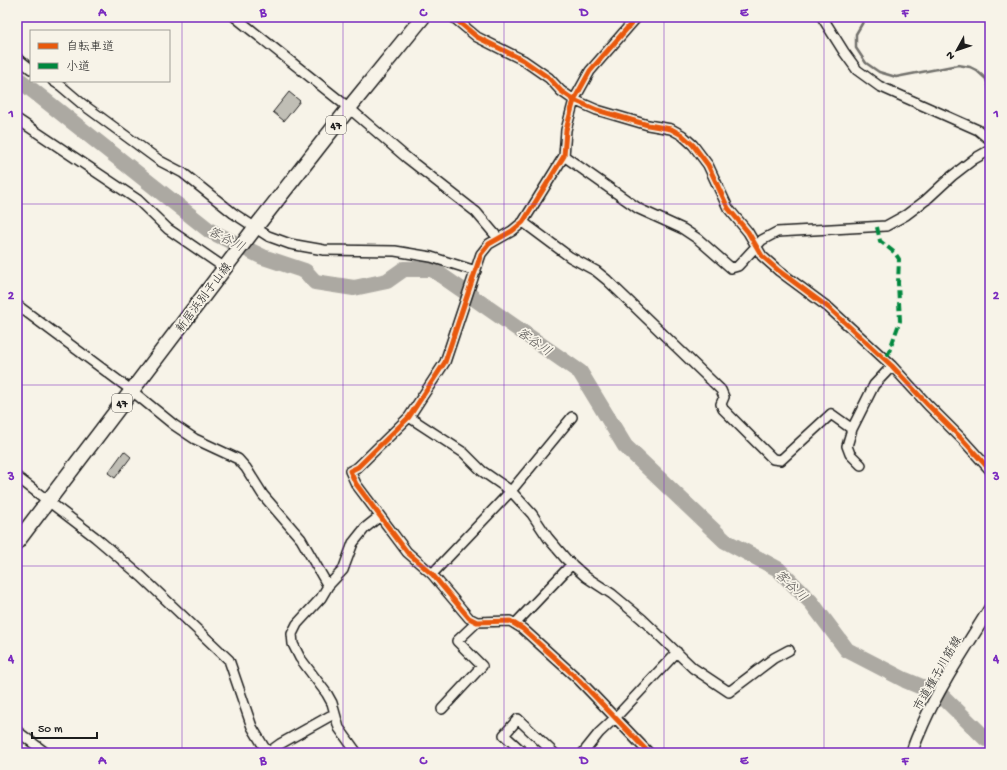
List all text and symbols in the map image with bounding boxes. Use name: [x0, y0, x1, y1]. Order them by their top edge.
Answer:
text: A: [97, 6, 107, 21]
text: B: [259, 6, 268, 21]
text: C: [418, 6, 428, 21]
text: D: [579, 6, 589, 21]
text: E: [740, 6, 749, 21]
text: F: [901, 6, 910, 21]
legend: [30, 30, 170, 82]
north arrow: [937, 30, 977, 70]
text: 自転車道: [66, 40, 114, 55]
text: N: [944, 49, 958, 62]
text: 小道: [66, 60, 90, 75]
text: 1: [7, 107, 14, 122]
text: 1: [992, 107, 999, 122]
road number: 47: [326, 116, 346, 134]
water label: 客谷川: [205, 224, 247, 256]
street label: 新居浜別子山線: [173, 260, 235, 336]
text: 2: [8, 289, 15, 304]
text: 2: [993, 289, 1000, 304]
water label: 客谷川: [513, 325, 554, 360]
road number: 47: [112, 394, 132, 412]
text: 3: [7, 470, 15, 485]
text: 3: [992, 470, 1000, 485]
water label: 客谷川: [771, 567, 810, 606]
street label: 市道種子川筋線: [911, 634, 966, 714]
text: 4: [7, 652, 15, 667]
text: 4: [992, 652, 1000, 667]
scale bar: [32, 714, 97, 740]
text: 50 m: [38, 723, 63, 737]
text: A: [97, 754, 107, 769]
text: B: [259, 754, 268, 769]
text: C: [418, 754, 428, 769]
text: D: [579, 754, 589, 769]
text: E: [740, 754, 749, 769]
text: F: [901, 754, 910, 769]

